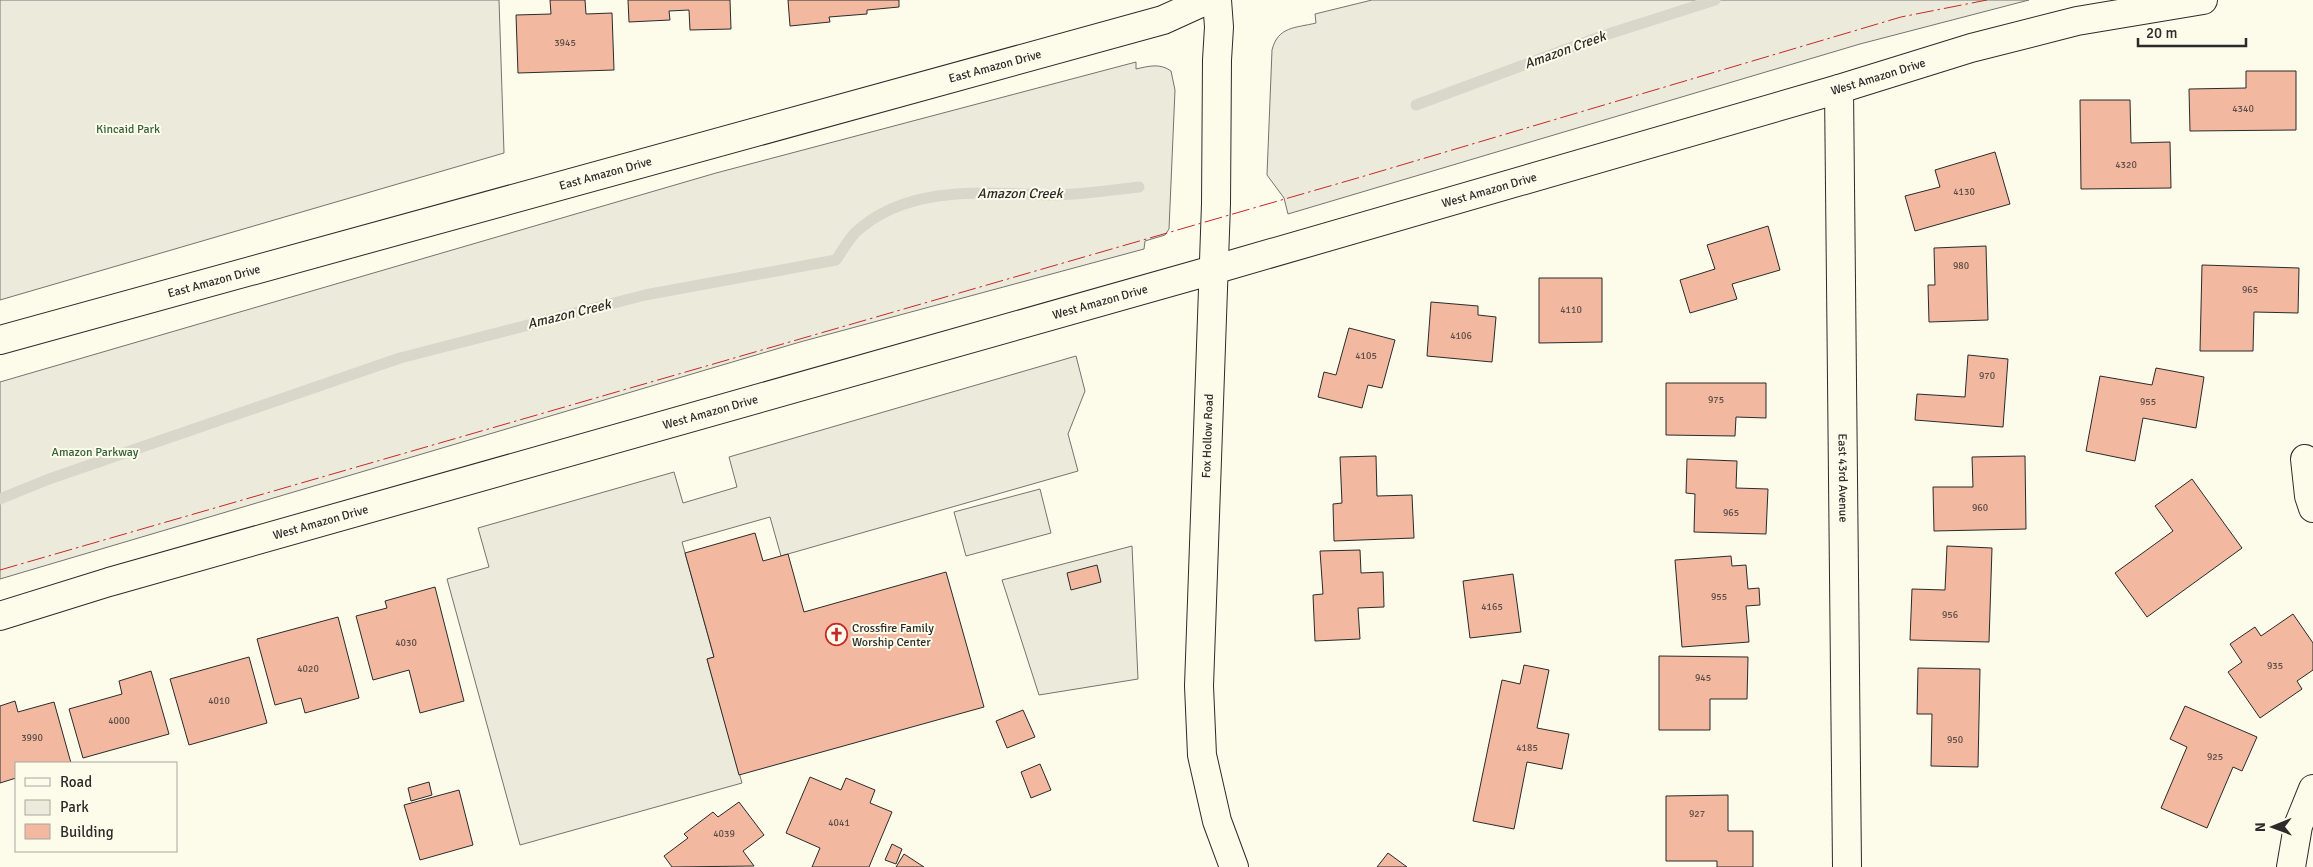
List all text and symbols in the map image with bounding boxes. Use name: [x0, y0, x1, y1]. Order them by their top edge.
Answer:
scale bar: [2138, 15, 2246, 47]
text: 20 m: [2146, 24, 2177, 42]
water label: Amazon Creek: [1522, 27, 1610, 73]
house number: 3945: [554, 37, 576, 49]
street label: East Amazon Drive: [947, 46, 1043, 86]
street label: West Amazon Drive: [1829, 55, 1927, 98]
house number: 4340: [2232, 103, 2254, 115]
park label: Kincaid Park: [96, 122, 160, 137]
street label: East Amazon Drive: [558, 154, 653, 193]
house number: 4320: [2115, 159, 2137, 171]
street label: West Amazon Drive: [1440, 169, 1539, 211]
water label: Amazon Creek: [977, 185, 1065, 202]
house number: 4130: [1953, 186, 1975, 198]
house number: 980: [1953, 260, 1969, 272]
street label: East Amazon Drive: [166, 261, 262, 301]
street label: West Amazon Drive: [1051, 281, 1149, 323]
house number: 965: [2242, 284, 2258, 296]
water label: Amazon Creek: [526, 295, 614, 333]
house number: 4110: [1560, 304, 1582, 316]
house number: 4106: [1450, 330, 1472, 342]
house number: 4105: [1355, 350, 1377, 362]
house number: 970: [1979, 370, 1995, 382]
street label: West Amazon Drive: [661, 391, 760, 433]
street label: Fox Hollow Road: [1199, 394, 1217, 478]
house number: 975: [1708, 394, 1724, 406]
house number: 955: [2140, 396, 2156, 408]
street label: East 43rd Avenue: [1835, 434, 1851, 522]
park label: Amazon Parkway: [52, 445, 139, 460]
street label: West Amazon Drive: [271, 502, 370, 543]
house number: 960: [1972, 502, 1988, 514]
house number: 965: [1723, 507, 1739, 519]
house number: 955: [1711, 591, 1727, 603]
house number: 4165: [1481, 601, 1503, 613]
house number: 956: [1942, 609, 1958, 621]
place label: Crossfire Family Worship Center: [852, 621, 934, 650]
church icon: Crossfire Family Worship Center: [824, 623, 848, 647]
house number: 4030: [395, 637, 417, 649]
house number: 935: [2267, 660, 2283, 672]
house number: 4020: [297, 663, 319, 675]
house number: 945: [1695, 672, 1711, 684]
house number: 4010: [208, 695, 230, 707]
house number: 4000: [108, 715, 130, 727]
house number: 3990: [21, 732, 43, 744]
house number: 950: [1947, 734, 1963, 746]
house number: 4185: [1516, 742, 1538, 754]
house number: 925: [2207, 751, 2223, 763]
legend: [15, 762, 178, 852]
text: Road: [60, 773, 92, 791]
text: Park: [60, 798, 89, 816]
north arrow: [2248, 802, 2298, 852]
house number: 927: [1689, 808, 1705, 820]
house number: 4041: [828, 817, 850, 829]
text: N: [2252, 822, 2269, 832]
text: Building: [60, 823, 114, 841]
house number: 4039: [713, 828, 735, 840]

